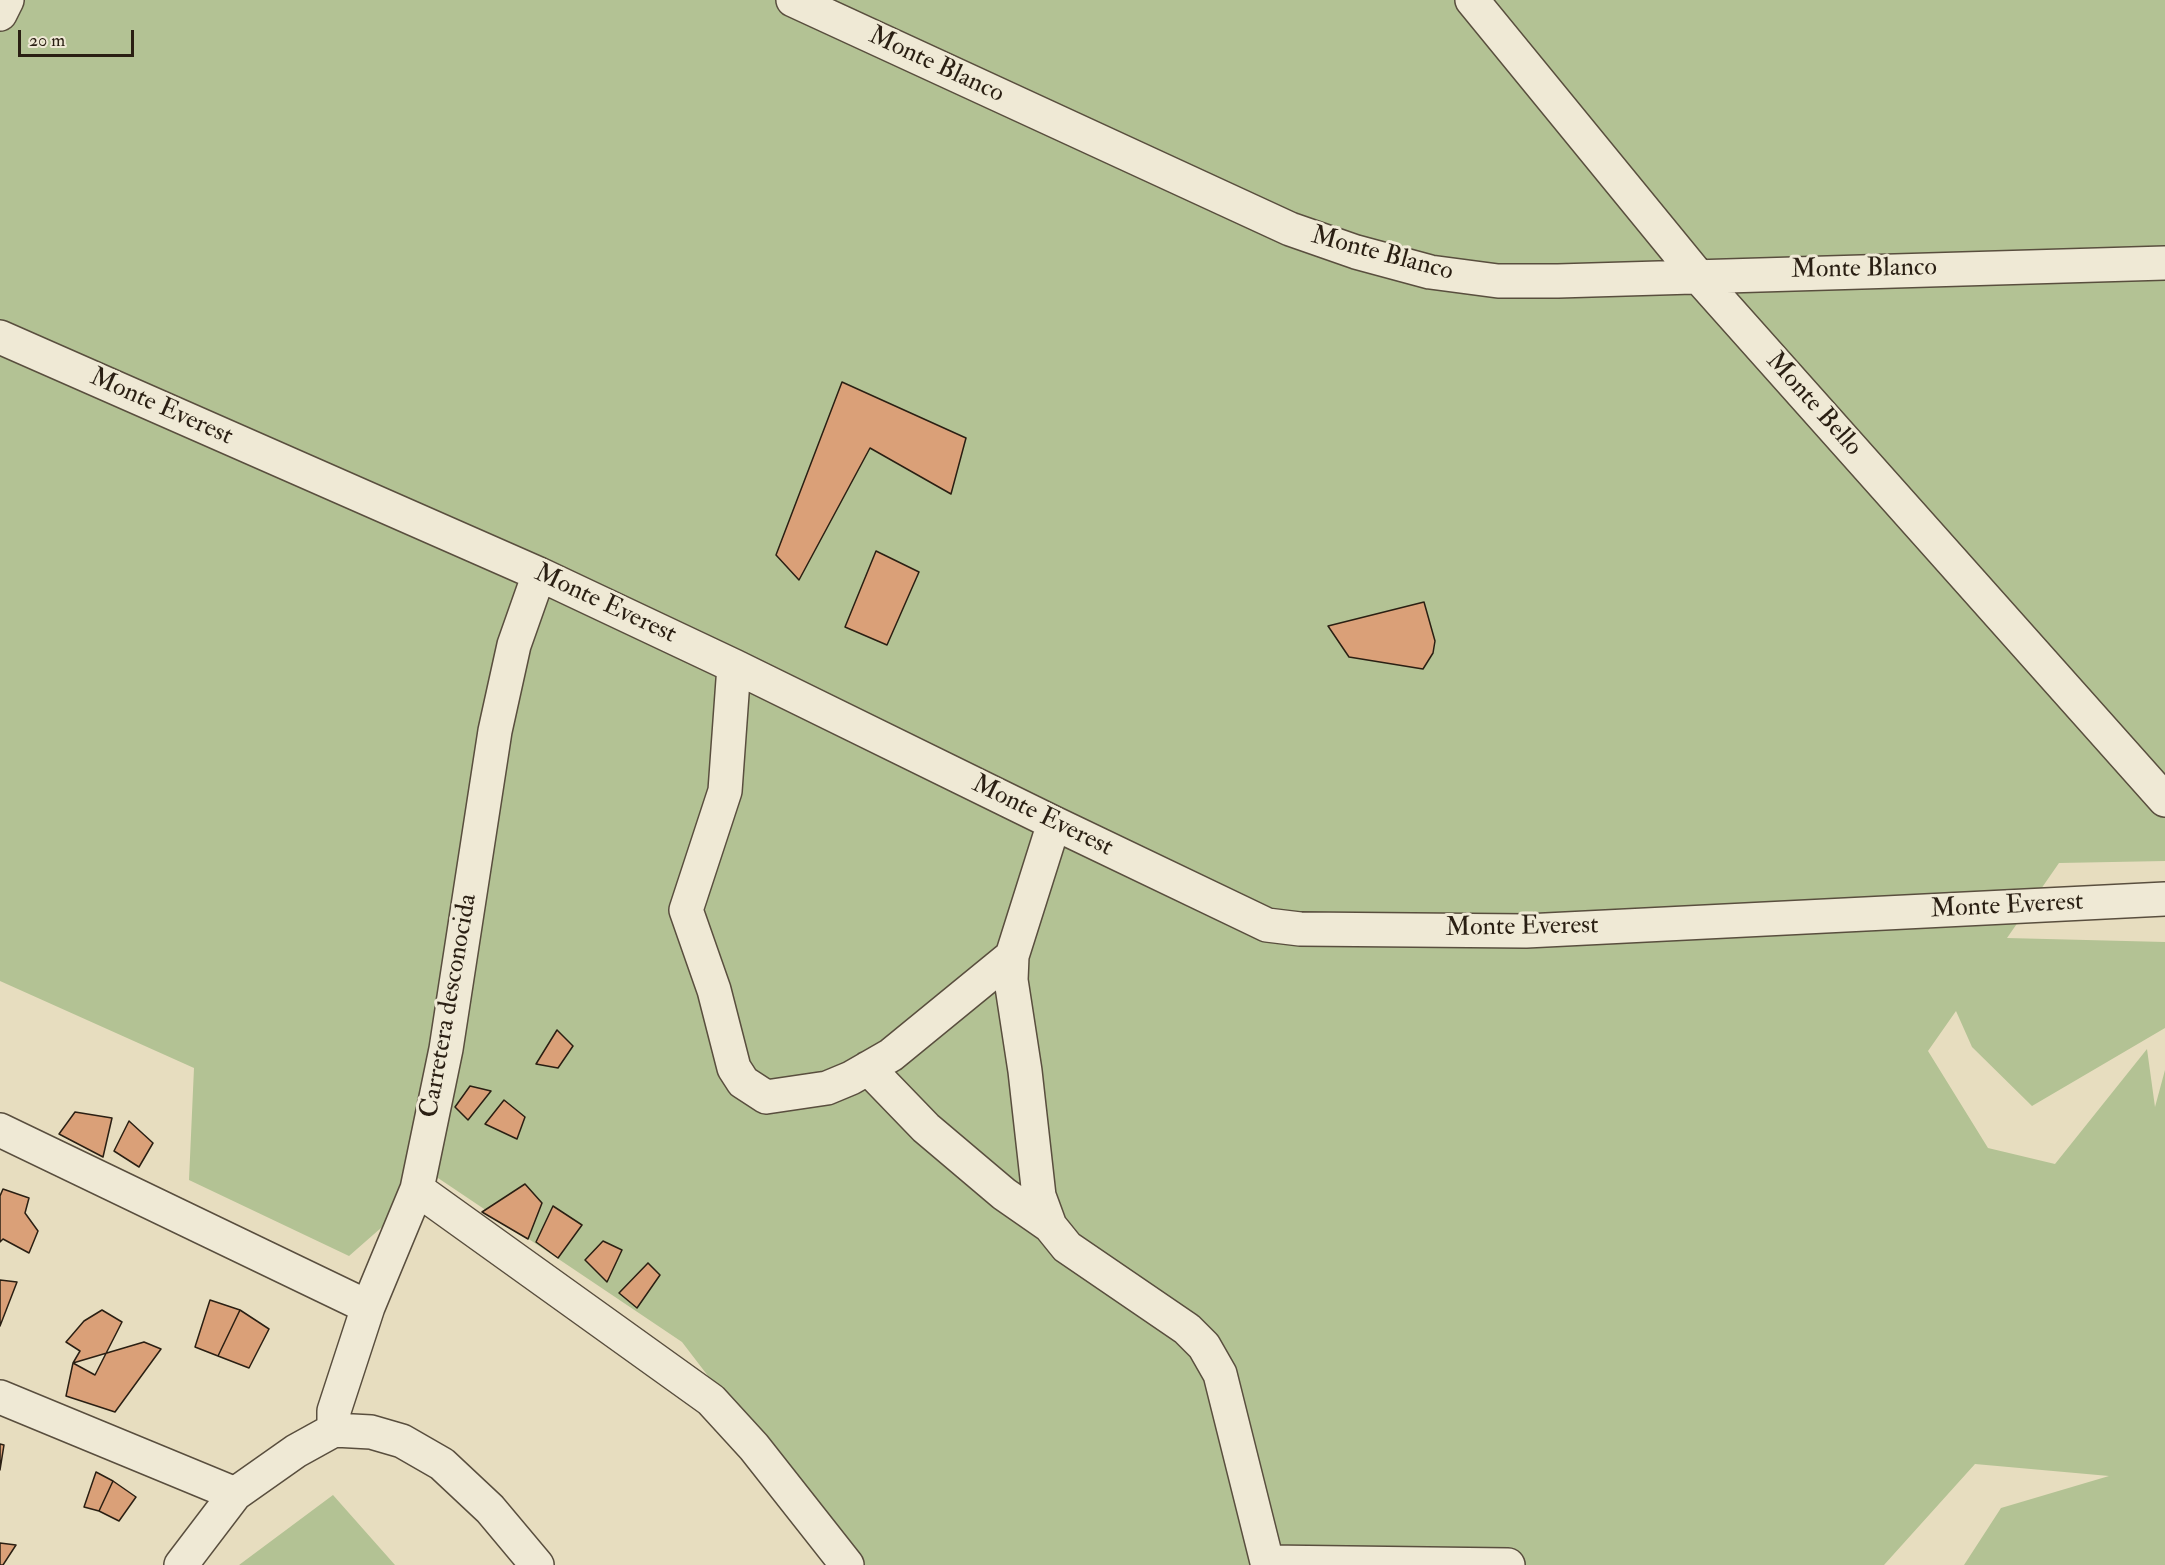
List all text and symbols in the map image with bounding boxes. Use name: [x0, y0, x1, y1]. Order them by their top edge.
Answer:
scale bar: [21, 18, 136, 56]
street label: Monte Blanco: [863, 21, 1009, 111]
text: 20 m: [29, 29, 65, 52]
street label: Monte Blanco: [1308, 221, 1456, 289]
street label: Monte Blanco: [1791, 253, 1937, 287]
street label: Monte Bello: [1758, 347, 1868, 463]
street label: Monte Everest: [85, 363, 237, 453]
street label: Monte Everest: [529, 559, 681, 651]
street label: Monte Everest: [966, 769, 1118, 865]
street label: Monte Everest: [1930, 887, 2084, 927]
street label: Carretera desconocida: [415, 892, 485, 1120]
street label: Monte Everest: [1445, 911, 1599, 945]

